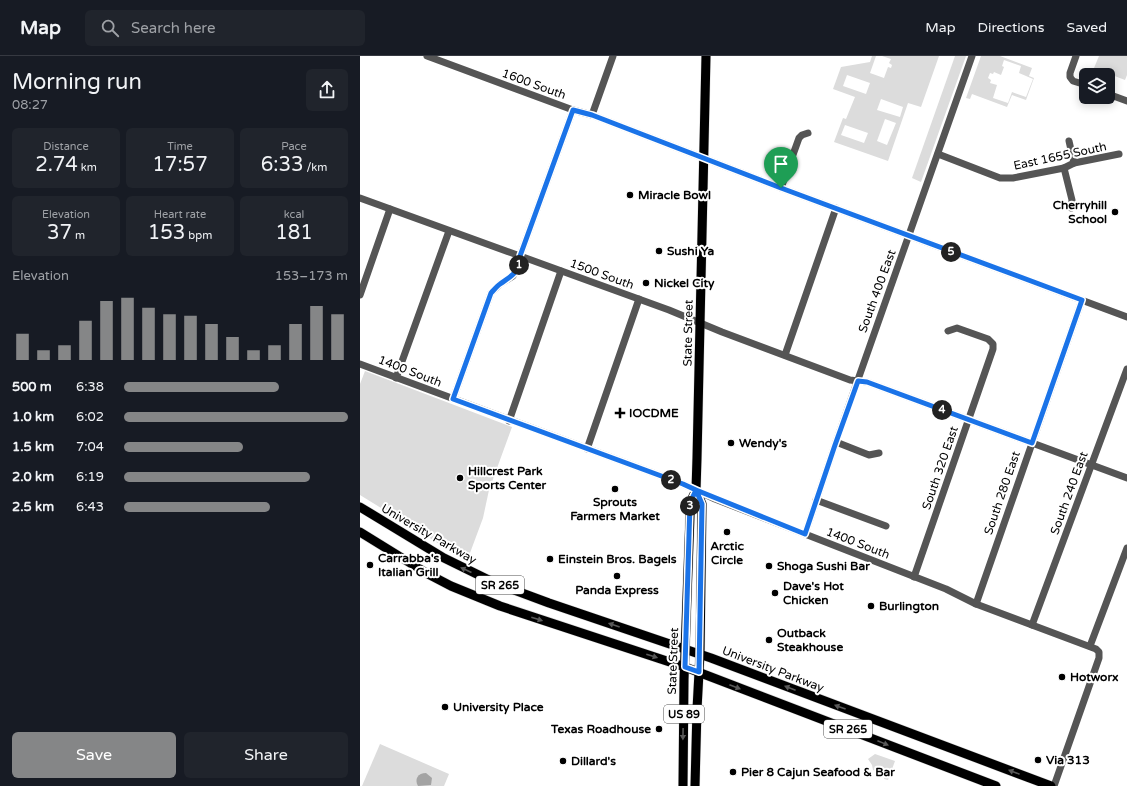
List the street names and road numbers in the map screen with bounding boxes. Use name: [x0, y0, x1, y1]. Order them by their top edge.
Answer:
street label: 1600 South: [500, 66, 568, 102]
street label: East 1655 South: [1012, 139, 1108, 173]
street label: South 400 East: [855, 247, 899, 334]
street label: 1500 South: [568, 256, 636, 292]
street label: State Street: [680, 299, 696, 367]
street label: 1400 South: [376, 352, 444, 390]
street label: South 320 East: [919, 424, 961, 512]
street label: South 280 East: [981, 449, 1023, 537]
street label: South 240 East: [1047, 449, 1091, 536]
street label: University Parkway: [379, 501, 480, 567]
street label: 1400 South: [824, 524, 892, 562]
road number: SR 265: [476, 576, 524, 594]
street label: State Street: [665, 627, 681, 695]
street label: University Parkway: [720, 643, 826, 695]
road number: US 89: [664, 705, 704, 723]
road number: SR 265: [824, 720, 872, 738]

